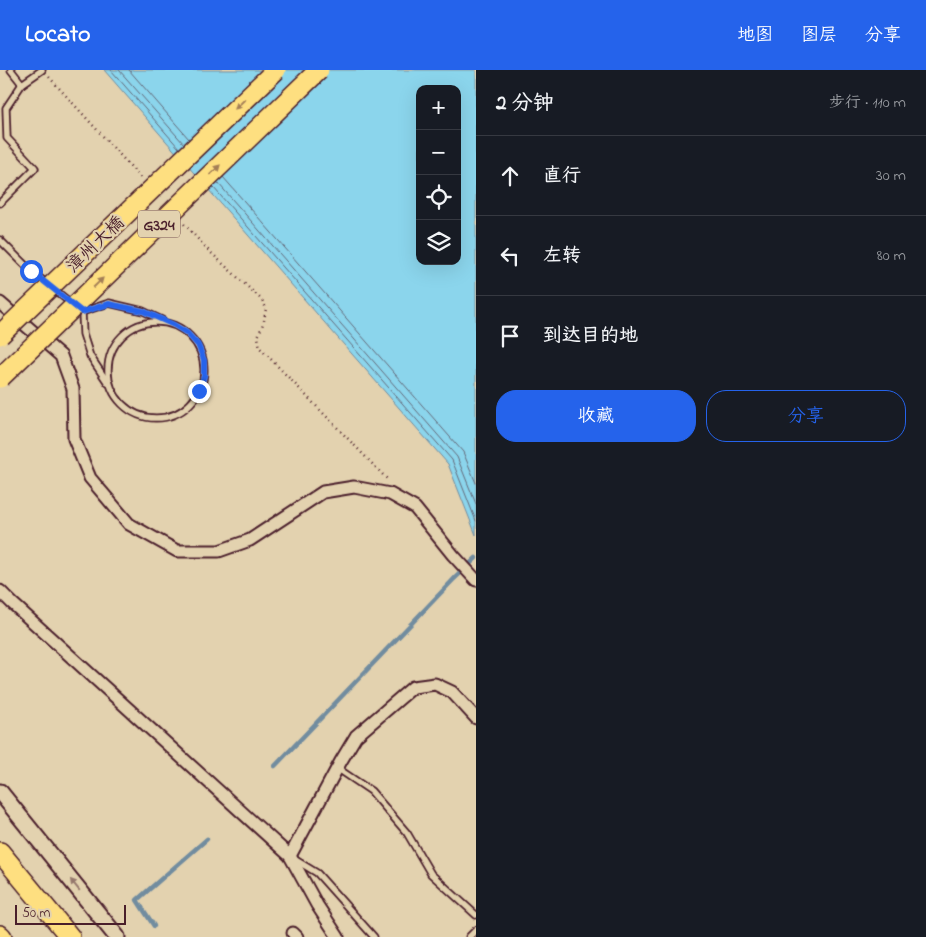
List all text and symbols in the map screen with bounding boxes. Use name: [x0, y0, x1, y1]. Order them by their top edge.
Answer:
text: Locato: [25, 18, 91, 53]
text: 地图: [737, 23, 773, 49]
text: 图层: [801, 23, 837, 49]
text: 分享: [865, 23, 901, 49]
map controls: [416, 85, 461, 265]
button: +: [416, 85, 461, 130]
text: 2 分钟: [496, 89, 554, 119]
text: 步行 · 110 m: [829, 91, 906, 115]
one-way arrow: [235, 98, 247, 110]
button: −: [416, 130, 461, 175]
icon: ahead: [496, 162, 524, 190]
text: 直行: [543, 163, 581, 190]
one-way arrow: [209, 164, 221, 176]
text: 30 m: [876, 164, 906, 188]
button: locate: [416, 175, 461, 220]
road number: G324: [138, 210, 180, 238]
street label: 漳州大橋: [61, 211, 131, 280]
button: layers: [416, 220, 461, 265]
icon: left: [496, 242, 524, 270]
text: 左转: [543, 243, 581, 270]
text: 80 m: [877, 244, 906, 268]
route start: [20, 260, 43, 283]
one-way arrow: [92, 277, 104, 289]
icon: arrive: [496, 322, 524, 350]
text: 到达目的地: [543, 323, 638, 350]
route end: [188, 380, 211, 403]
button: 收藏: [496, 390, 696, 442]
button: 分享: [706, 390, 906, 442]
one-way arrow: [70, 879, 81, 892]
scale bar: [15, 902, 126, 925]
text: 50 m: [22, 903, 50, 924]

